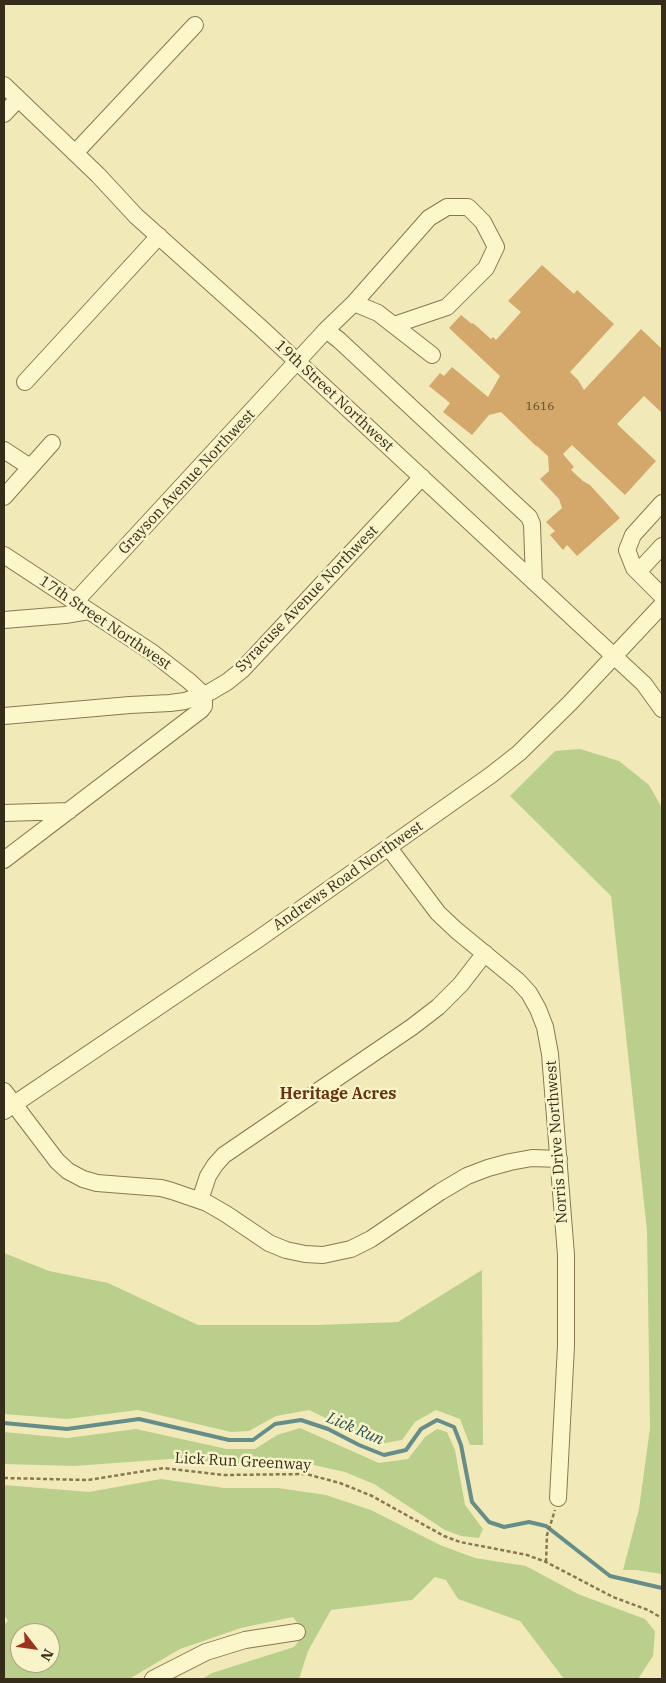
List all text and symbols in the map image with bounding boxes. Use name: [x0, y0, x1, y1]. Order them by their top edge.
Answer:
street label: 19th Street Northwest: [271, 336, 397, 456]
house number: 1616: [526, 400, 554, 414]
street label: Grayson Avenue Northwest: [115, 406, 259, 558]
street label: Syracuse Avenue Northwest: [232, 522, 382, 676]
street label: 17th Street Northwest: [36, 572, 174, 674]
street label: Andrews Road Northwest: [270, 817, 426, 935]
street label: Norris Drive Northwest: [542, 1060, 572, 1224]
district label: Heritage Acres: [280, 1084, 396, 1104]
water label: Lick Run: [323, 1408, 387, 1450]
street label: Lick Run Greenway: [174, 1449, 312, 1475]
north arrow: [10, 1623, 60, 1673]
text: N: [37, 1646, 58, 1664]

